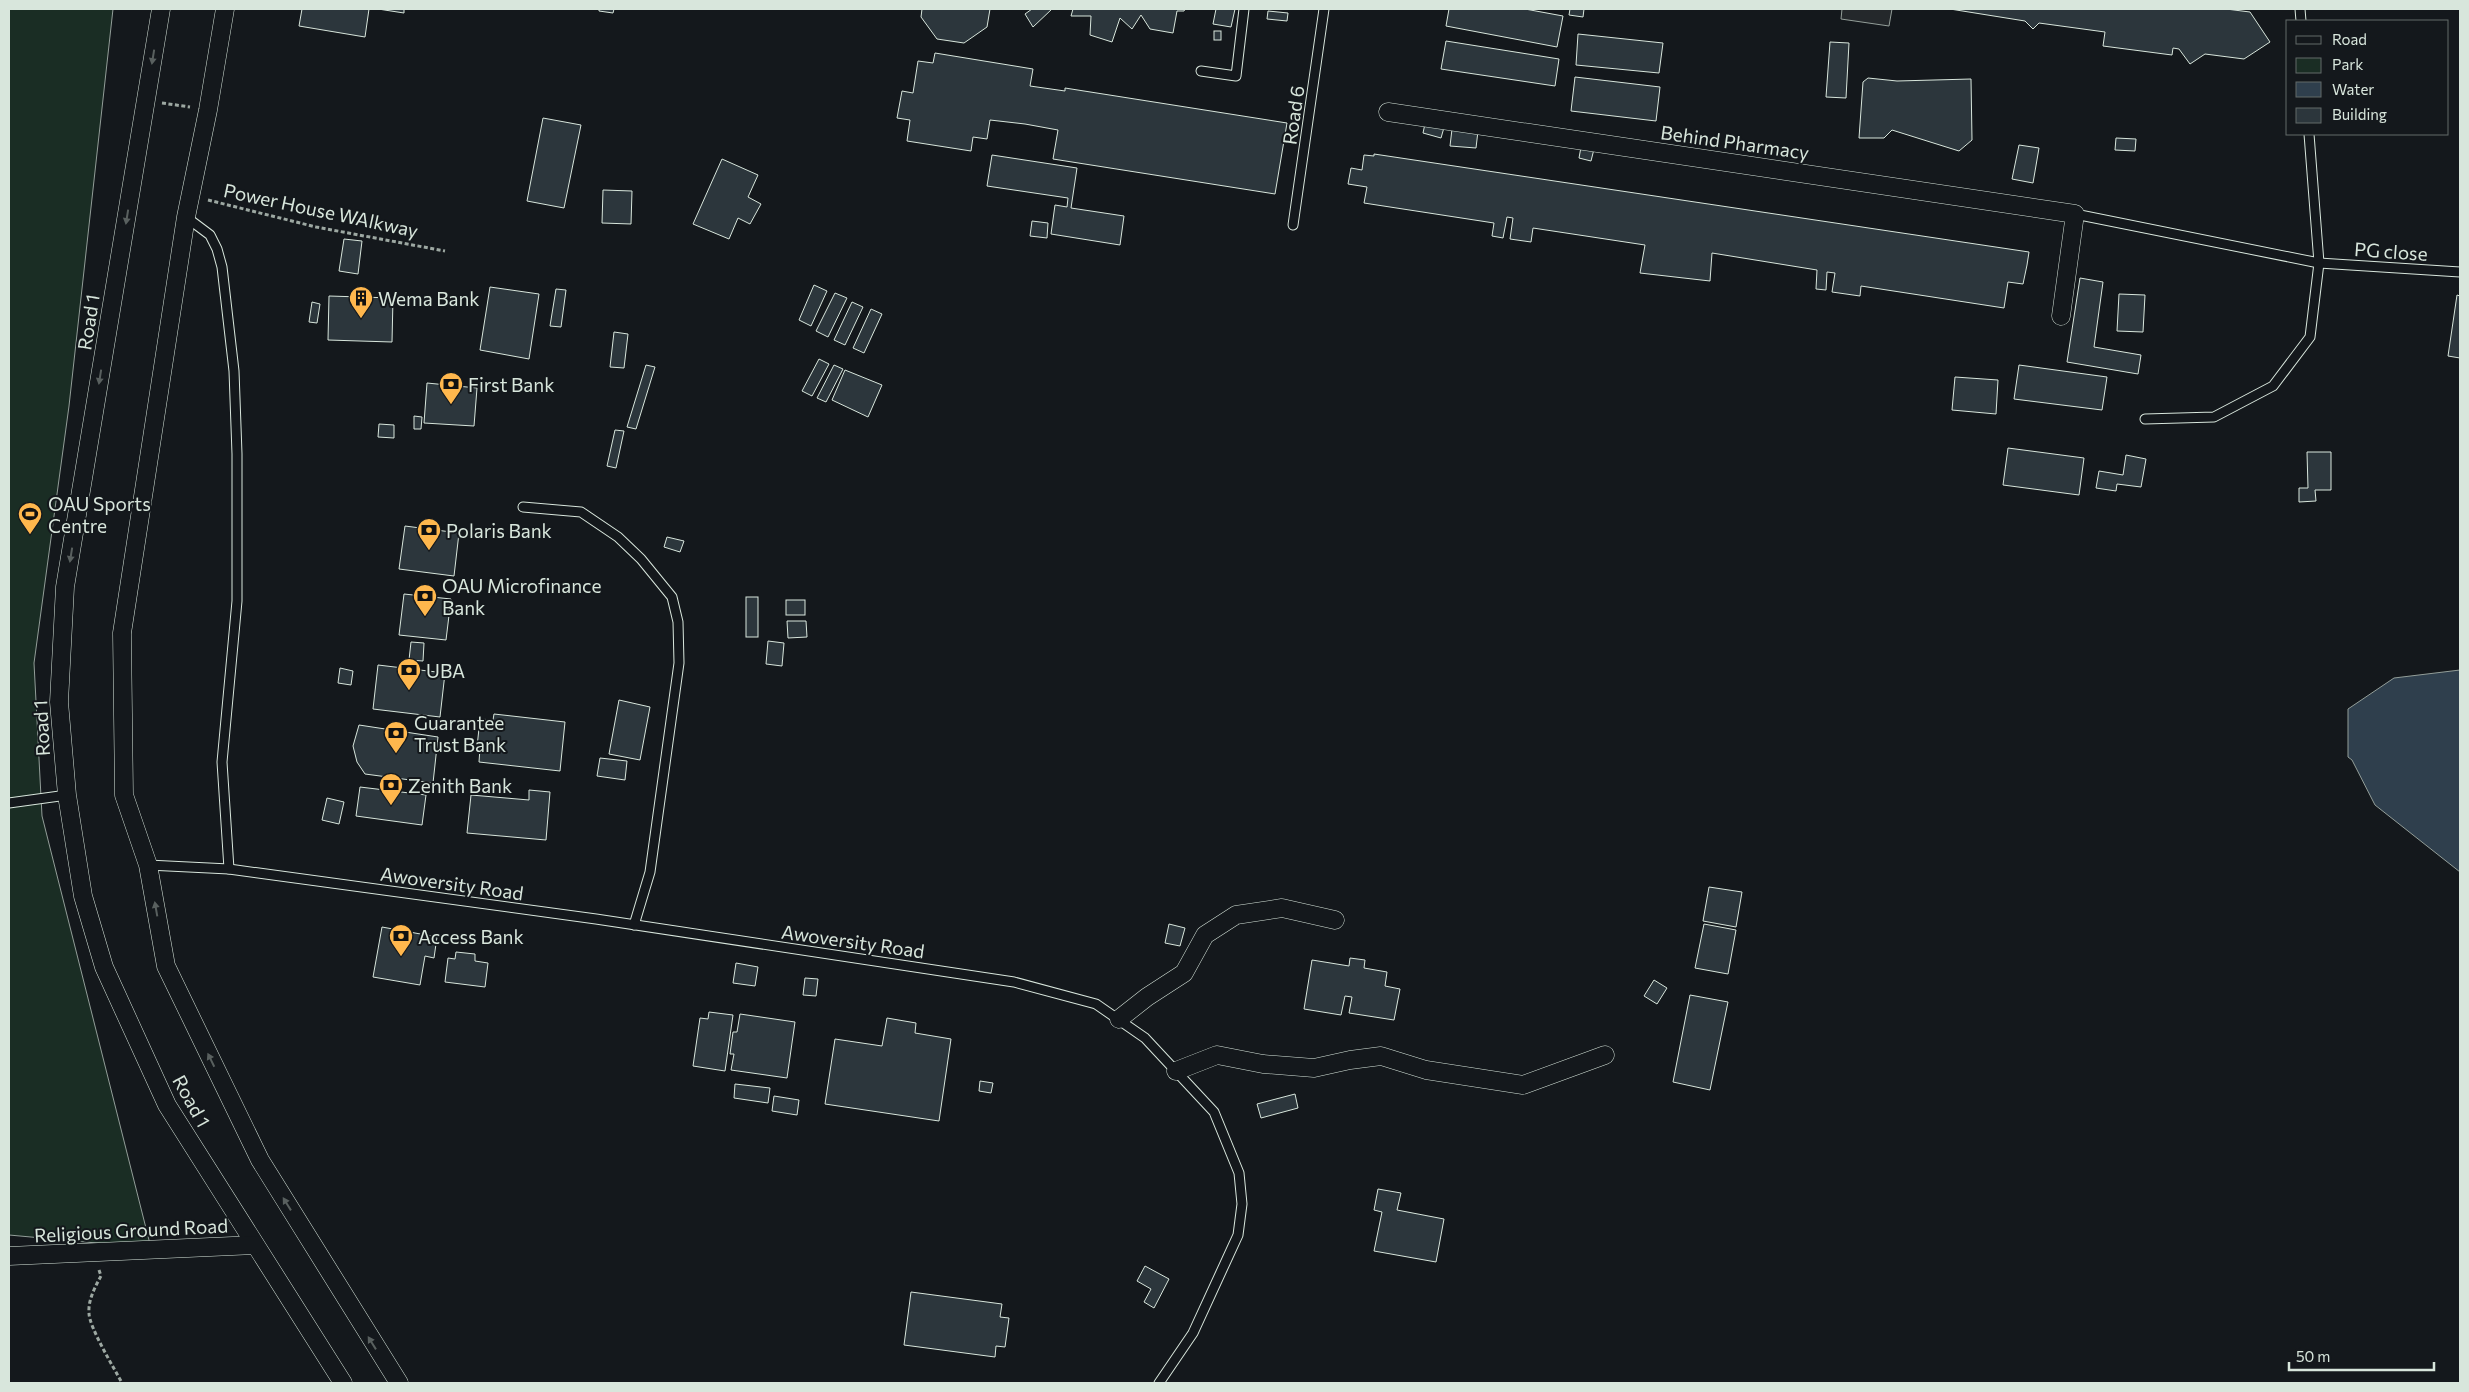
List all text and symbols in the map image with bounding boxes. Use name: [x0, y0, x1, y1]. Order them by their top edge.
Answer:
legend: [2286, 20, 2449, 135]
text: Road: [2332, 30, 2367, 48]
one-way arrow: [149, 49, 157, 65]
text: Park: [2332, 55, 2363, 73]
text: Water: [2332, 80, 2374, 98]
street label: Road 6: [1277, 84, 1309, 146]
text: Building: [2332, 105, 2387, 123]
street label: Behind Pharmacy: [1659, 120, 1811, 164]
street label: Power House WAlkway: [222, 178, 420, 242]
one-way arrow: [122, 210, 130, 226]
street label: PG close: [2354, 237, 2428, 265]
building icon: Wema Bank: [348, 285, 374, 319]
place label: Wema Bank: [378, 287, 480, 310]
street label: Road 1: [72, 292, 104, 352]
one-way arrow: [96, 370, 104, 386]
bank icon: First Bank: [438, 371, 464, 405]
place label: First Bank: [468, 373, 554, 396]
place label: OAU Sports Centre: [48, 492, 151, 537]
sports icon: OAU Sports Centre: [17, 501, 43, 535]
bank icon: Polaris Bank: [416, 517, 442, 551]
place label: Polaris Bank: [446, 519, 552, 542]
one-way arrow: [66, 547, 74, 563]
place label: OAU Microfinance Bank: [442, 574, 601, 619]
bank icon: OAU Microfinance Bank: [412, 583, 438, 617]
bank icon: UBA: [396, 657, 422, 691]
place label: UBA: [426, 659, 465, 682]
street label: Road 1: [28, 699, 54, 757]
place label: Guarantee Trust Bank: [414, 711, 506, 756]
bank icon: Guarantee Trust Bank: [383, 720, 409, 754]
bank icon: Zenith Bank: [378, 772, 404, 806]
place label: Zenith Bank: [408, 774, 512, 797]
street label: Awoversity Road: [379, 862, 525, 904]
one-way arrow: [151, 901, 159, 917]
street label: Awoversity Road: [780, 920, 926, 962]
bank icon: Access Bank: [388, 923, 414, 957]
place label: Access Bank: [418, 925, 524, 948]
one-way arrow: [207, 1053, 216, 1068]
street label: Road 1: [168, 1071, 216, 1131]
one-way arrow: [282, 1198, 291, 1211]
street label: Religious Ground Road: [33, 1213, 229, 1247]
one-way arrow: [367, 1336, 377, 1349]
scale bar: [2289, 1340, 2434, 1372]
text: 50 m: [2296, 1347, 2330, 1365]

